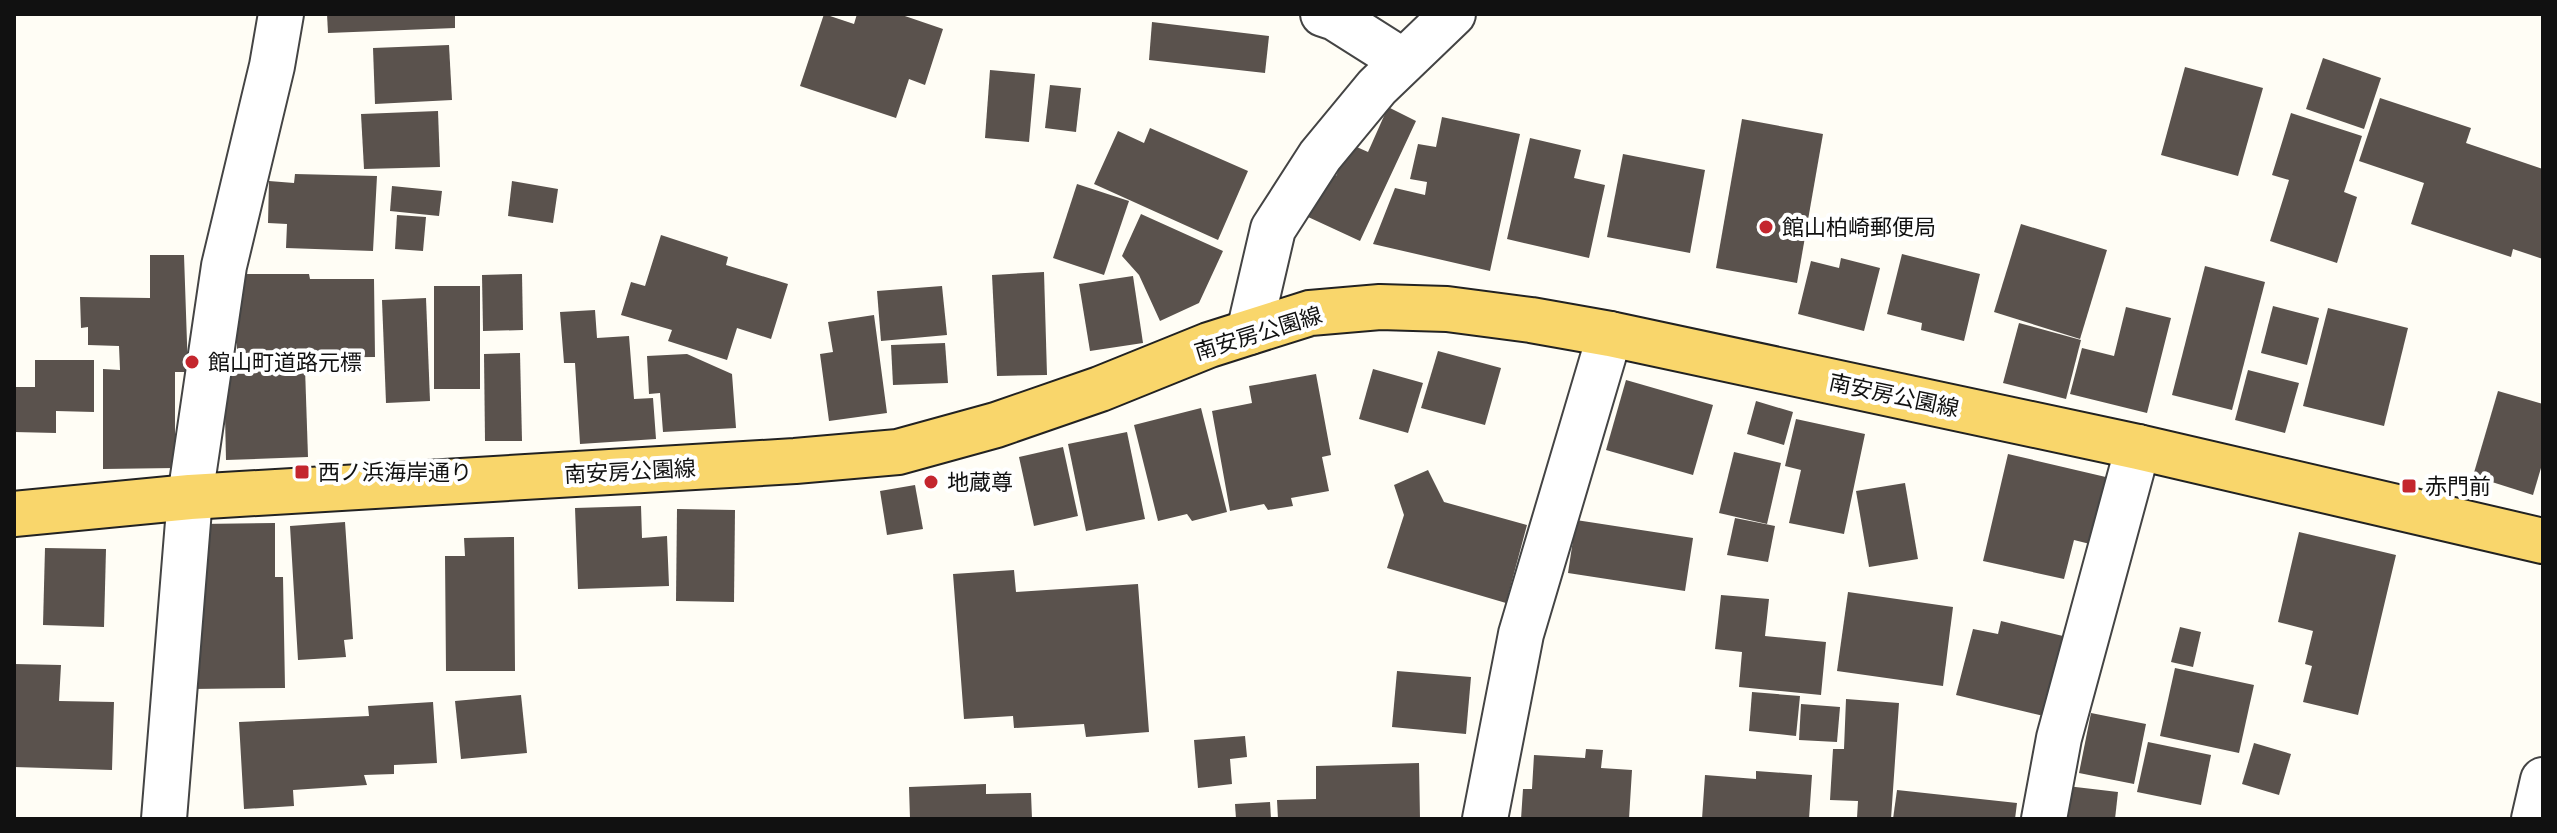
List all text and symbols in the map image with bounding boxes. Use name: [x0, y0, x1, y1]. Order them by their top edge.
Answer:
place label: 館山柏崎郵便局: [1782, 213, 1936, 241]
marker: 館山柏崎郵便局: [1757, 218, 1775, 236]
street label: 南安房公園線: [1191, 300, 1325, 366]
place label: 館山町道路元標: [208, 348, 362, 376]
marker: 館山町道路元標: [183, 353, 201, 371]
street label: 南安房公園線: [1827, 368, 1961, 422]
street label: 南安房公園線: [563, 454, 697, 488]
place label: 西ノ浜海岸通り: [318, 458, 472, 486]
marker: 西ノ浜海岸通り: [293, 463, 311, 481]
place label: 地蔵尊: [947, 468, 1013, 496]
place label: 赤門前: [2425, 472, 2491, 500]
marker: 地蔵尊: [922, 473, 940, 491]
marker: 赤門前: [2400, 477, 2418, 495]

